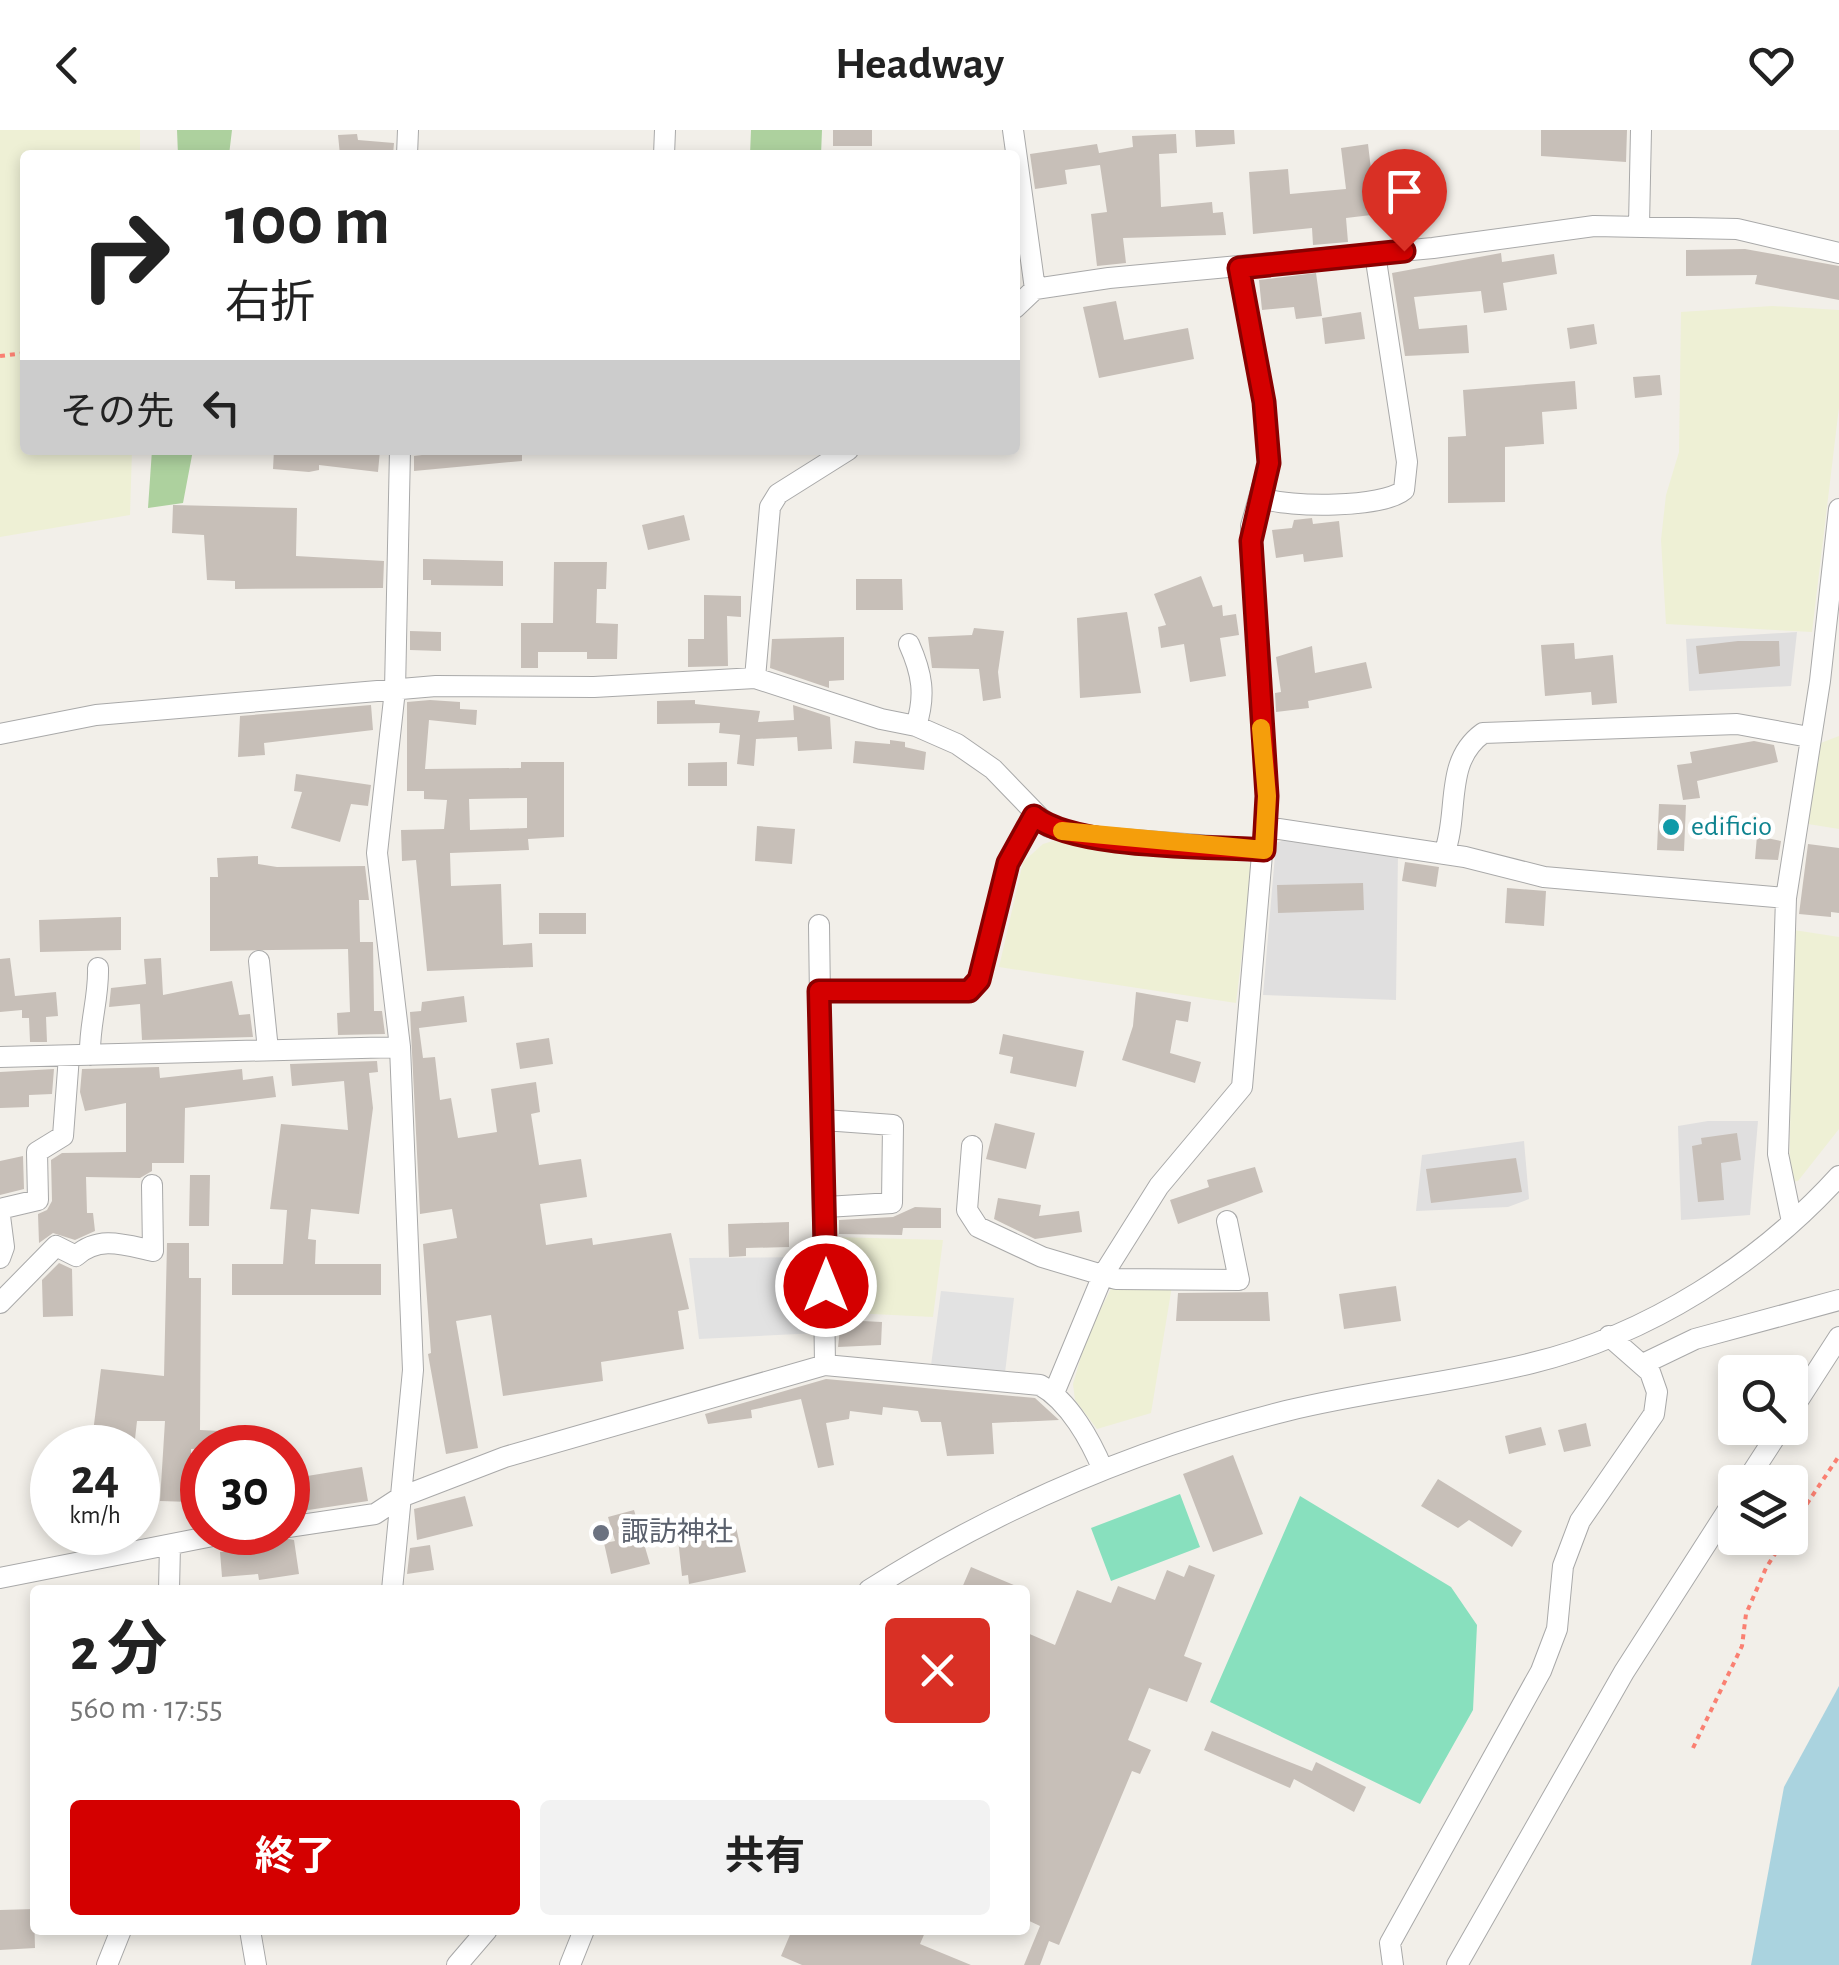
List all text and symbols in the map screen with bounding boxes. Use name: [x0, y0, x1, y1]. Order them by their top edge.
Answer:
icon: back: [40, 38, 95, 93]
icon: heart: [1744, 38, 1799, 93]
text: Headway: [835, 42, 1004, 87]
pin: [1362, 149, 1447, 252]
icon: arrive: [1377, 164, 1432, 219]
text: 100 m: [225, 187, 390, 257]
icon: right: [60, 190, 190, 320]
text: 右折: [225, 281, 315, 326]
icon: left: [194, 380, 249, 435]
text: その先: [60, 394, 174, 432]
place label: edificio: [1691, 813, 1772, 841]
marker: edificio: [1660, 816, 1682, 838]
position arrow: [774, 1234, 878, 1338]
map controls: [1718, 1355, 1808, 1555]
button: search: [1718, 1355, 1808, 1445]
speed limit sign: 30: [180, 1425, 310, 1555]
text: 24: [71, 1453, 119, 1503]
button: layers: [1718, 1465, 1808, 1555]
text: km/h: [69, 1503, 121, 1528]
place label: 諏訪神社: [621, 1517, 733, 1547]
marker: 諏訪神社: [590, 1522, 612, 1544]
button: close: [885, 1618, 990, 1723]
text: 2 分: [70, 1621, 167, 1681]
text: 560 m · 17:55: [70, 1692, 223, 1724]
button: 終了: [70, 1800, 520, 1915]
button: 共有: [540, 1800, 990, 1915]

